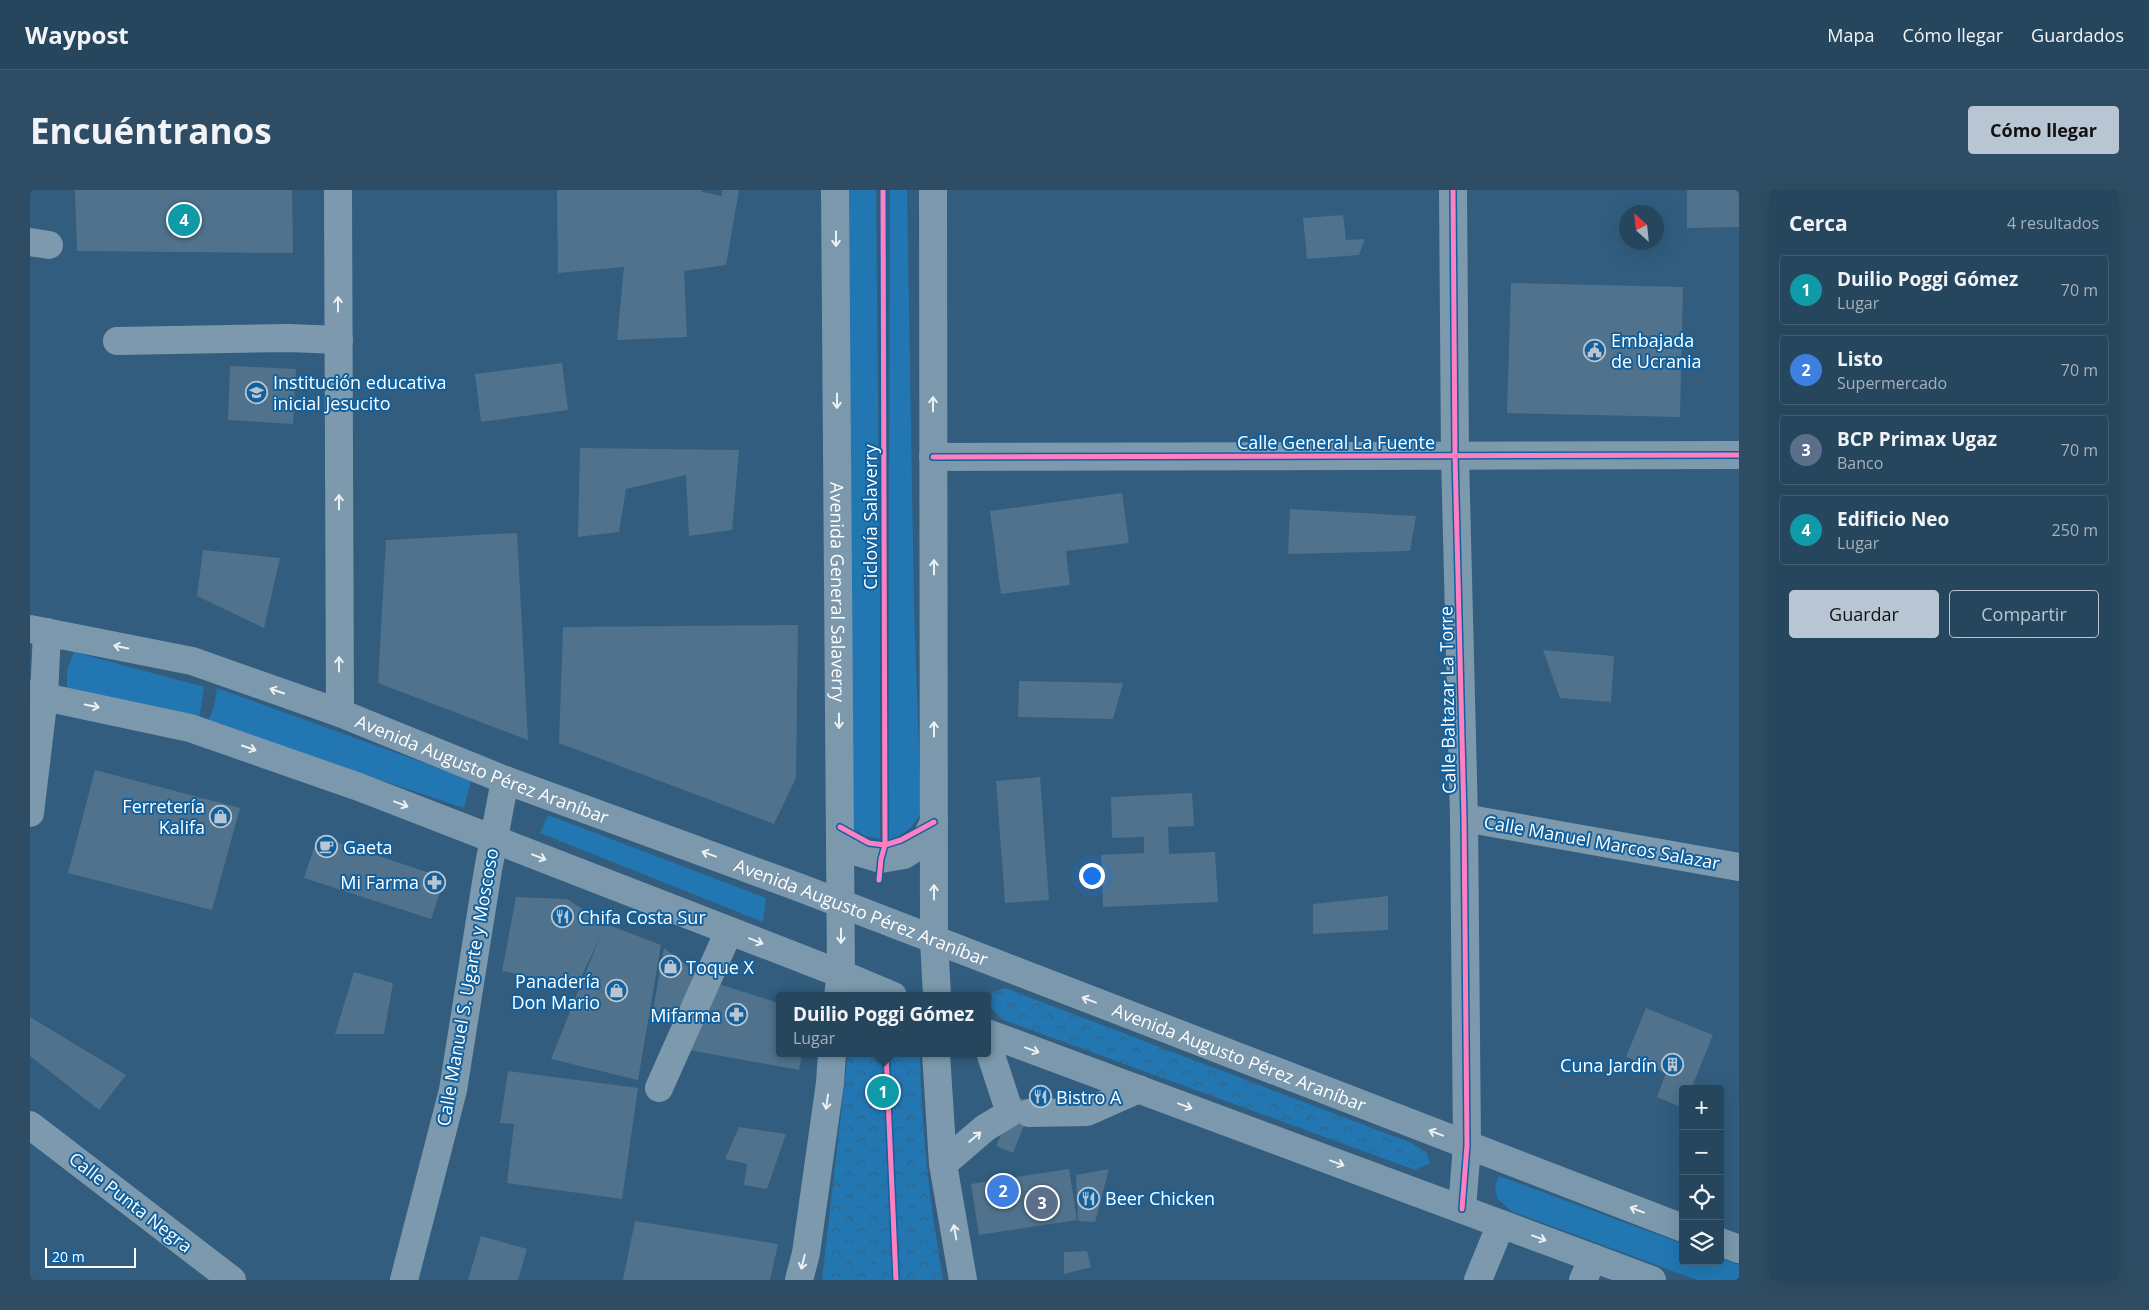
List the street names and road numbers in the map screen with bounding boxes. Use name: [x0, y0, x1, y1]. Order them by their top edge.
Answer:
street label: Calle General La Fuente: [1237, 430, 1435, 454]
street label: Ciclovía Salaverry: [858, 443, 882, 590]
street label: Avenida General Salaverry: [825, 482, 851, 703]
street label: Calle Baltazar La Torre: [1433, 606, 1461, 794]
street label: Avenida Augusto Pérez Araníbar: [352, 709, 613, 829]
street label: Calle Manuel Marcos Salazar: [1482, 809, 1723, 875]
street label: Calle Manuel S. Ugarte y Moscoso: [431, 846, 503, 1128]
street label: Avenida Augusto Pérez Araníbar: [731, 853, 992, 971]
street label: Avenida Augusto Pérez Araníbar: [1109, 997, 1370, 1117]
street label: Calle Punta Negra: [65, 1146, 197, 1258]

